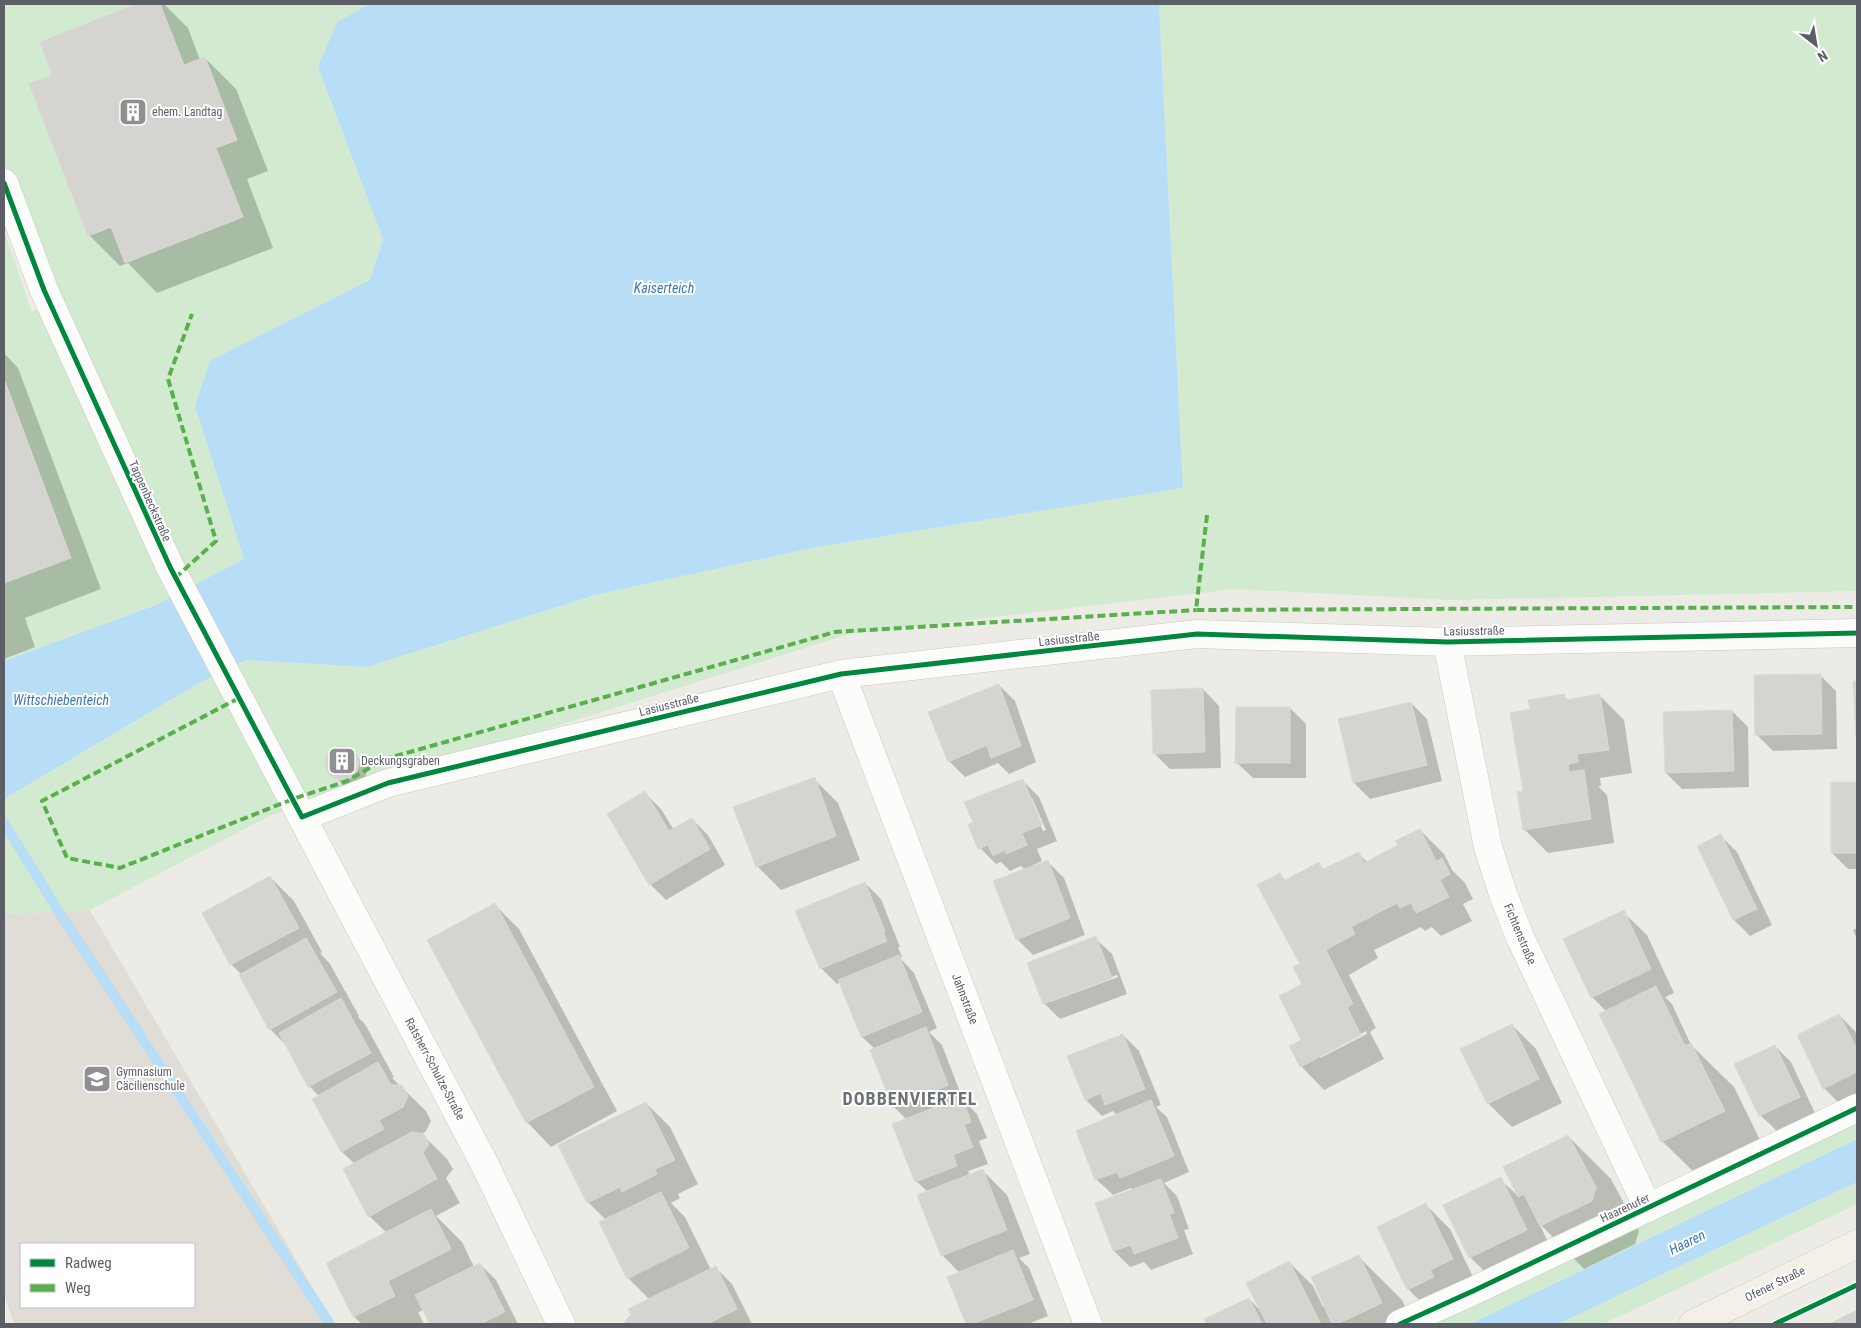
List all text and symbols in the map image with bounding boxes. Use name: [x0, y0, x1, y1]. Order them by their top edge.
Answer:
north arrow: [1791, 20, 1841, 70]
text: N: [1815, 47, 1830, 65]
building icon: ehem. Landtag: [118, 97, 148, 127]
place label: ehem. Landtag: [152, 105, 223, 119]
water label: Kaiserteich: [634, 280, 694, 296]
street label: Tappenbeckstraße: [126, 458, 174, 544]
street label: Lasiusstraße: [1443, 623, 1505, 639]
street label: Lasiusstraße: [1038, 629, 1100, 649]
street label: Lasiusstraße: [638, 691, 701, 719]
water label: Wittschiebenteich: [13, 692, 109, 708]
building icon: Deckungsgraben: [327, 746, 357, 776]
place label: Deckungsgraben: [361, 754, 440, 768]
street label: Fichtenstraße: [1501, 901, 1539, 967]
street label: Jahnstraße: [949, 972, 981, 1027]
street label: Ratsherr-Schulze-Straße: [402, 1016, 468, 1123]
school or university icon: Gymnasium Cäcilienschule: [82, 1064, 112, 1094]
place label: Gymnasium Cäcilienschule: [116, 1065, 185, 1093]
district label: DOBBENVIERTEL: [843, 1088, 977, 1109]
street label: Haarenufer: [1598, 1190, 1652, 1225]
water label: Haaren: [1666, 1226, 1708, 1258]
legend: [20, 1243, 195, 1308]
text: Radweg: [65, 1254, 112, 1272]
street label: Ofener Straße: [1743, 1263, 1808, 1305]
text: Weg: [65, 1279, 91, 1297]

